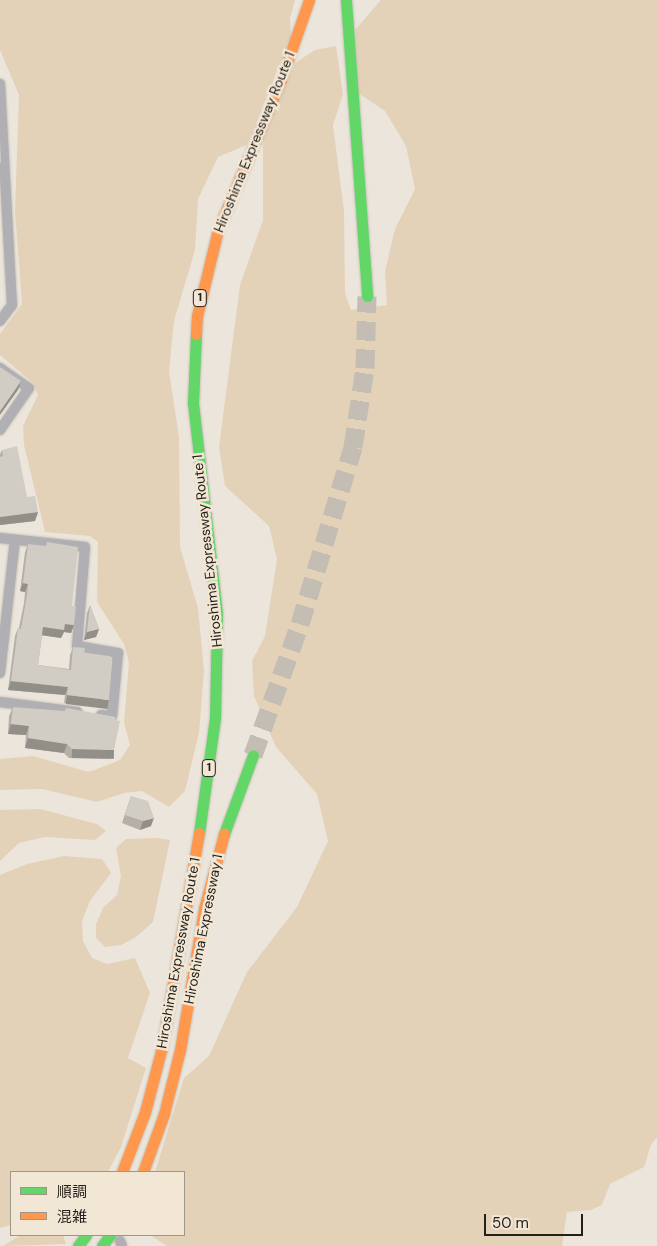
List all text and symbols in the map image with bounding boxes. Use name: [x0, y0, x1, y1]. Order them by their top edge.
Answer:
street label: Hiroshima Expressway Route 1: [210, 49, 298, 235]
road number: 1: [192, 288, 208, 308]
street label: Hiroshima Expressway Route 1: [189, 454, 225, 648]
road number: 1: [202, 758, 216, 778]
street label: Hiroshima Expressway 1: [180, 853, 226, 1005]
street label: Hiroshima Expressway Route 1: [153, 856, 203, 1050]
legend: [10, 1171, 185, 1236]
text: 順調: [57, 1182, 87, 1202]
scale bar: [487, 1204, 586, 1236]
text: 混雑: [57, 1207, 87, 1227]
text: 50 m: [492, 1213, 529, 1233]

